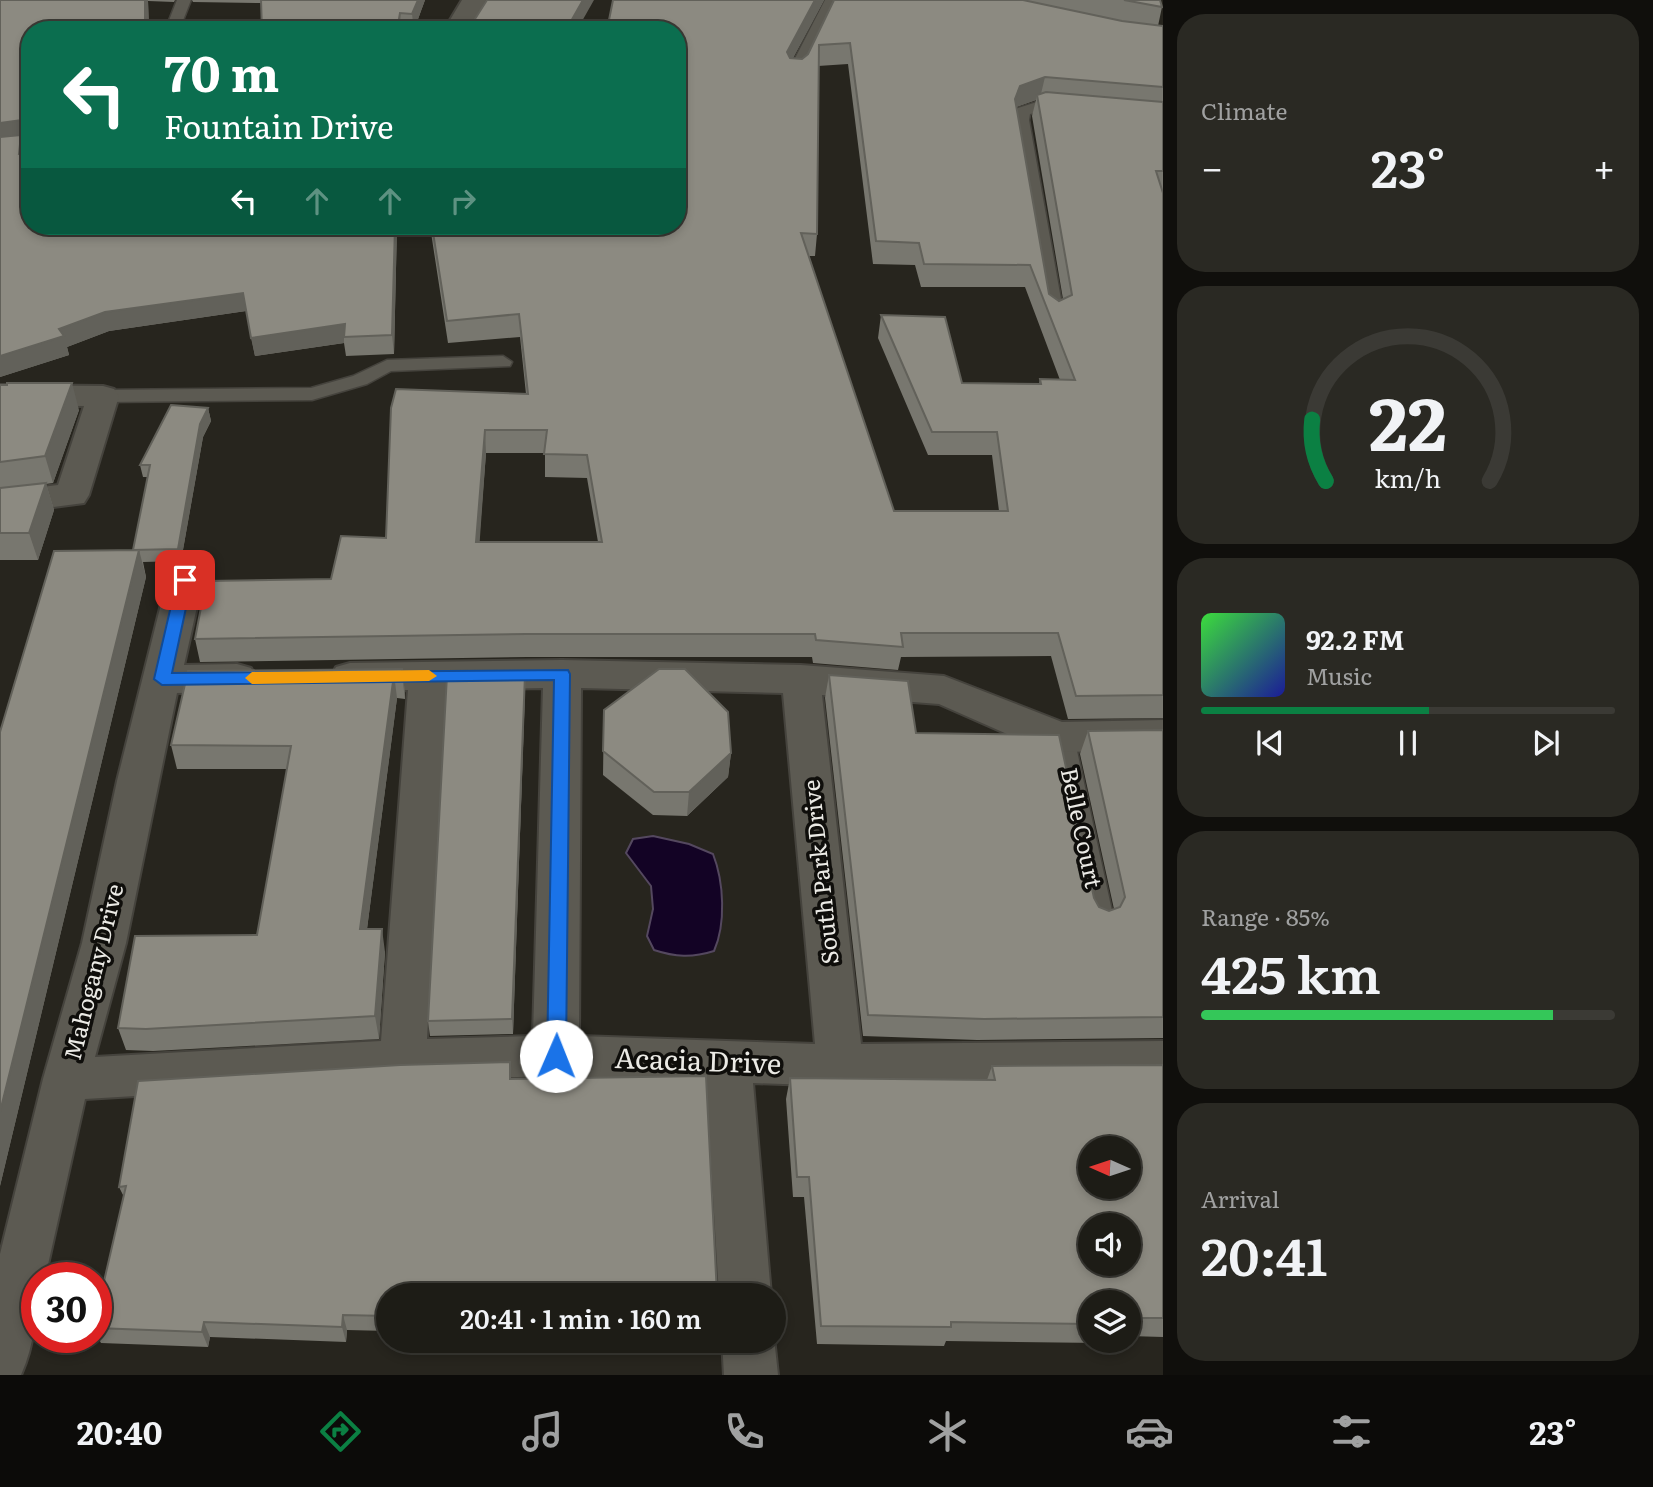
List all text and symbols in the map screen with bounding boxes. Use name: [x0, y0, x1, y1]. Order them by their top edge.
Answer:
text: 70 m: [164, 34, 279, 107]
icon: left: [49, 49, 140, 140]
text: Climate: [1201, 93, 1287, 127]
text: Fountain Drive: [164, 101, 394, 149]
text: 23°: [1371, 127, 1445, 204]
text: −: [1201, 137, 1223, 194]
text: +: [1593, 137, 1615, 194]
icon: left: [225, 182, 263, 220]
icon: ahead: [298, 182, 336, 220]
icon: ahead: [371, 182, 409, 220]
icon: right: [444, 182, 482, 220]
text: 22: [1369, 366, 1447, 474]
text: km/h: [1375, 459, 1441, 496]
pin: [155, 550, 215, 610]
icon: arrive: [166, 561, 204, 599]
text: 92.2 FM: [1306, 619, 1404, 658]
text: Music: [1306, 658, 1372, 692]
icon: previous: [1251, 724, 1289, 762]
icon: pause: [1389, 724, 1427, 762]
icon: next: [1527, 724, 1565, 762]
street label: Belle Court: [1054, 764, 1112, 892]
street label: South Park Drive: [792, 778, 846, 966]
street label: Mahogany Drive: [54, 880, 130, 1063]
text: Range · 85%: [1201, 899, 1330, 933]
text: 425 km: [1201, 933, 1381, 1010]
position arrow: [519, 1019, 593, 1093]
street label: Acacia Drive: [614, 1035, 782, 1083]
north arrow: [1078, 1136, 1141, 1199]
map controls: [1078, 1136, 1141, 1353]
text: Arrival: [1201, 1181, 1280, 1215]
button: sound: [1078, 1213, 1141, 1276]
text: 20:41: [1201, 1215, 1327, 1292]
speed limit sign: 30: [21, 1262, 112, 1353]
button: layers: [1078, 1290, 1141, 1353]
text: 20:41 · 1 min · 160 m: [460, 1298, 702, 1337]
text: 20:40: [77, 1407, 163, 1455]
icon: directions: [316, 1407, 365, 1456]
icon: music: [518, 1407, 567, 1456]
icon: phone: [720, 1407, 769, 1456]
icon: climate: [923, 1407, 972, 1456]
icon: car: [1125, 1407, 1174, 1456]
icon: filters: [1327, 1407, 1376, 1456]
text: 23°: [1529, 1407, 1576, 1455]

